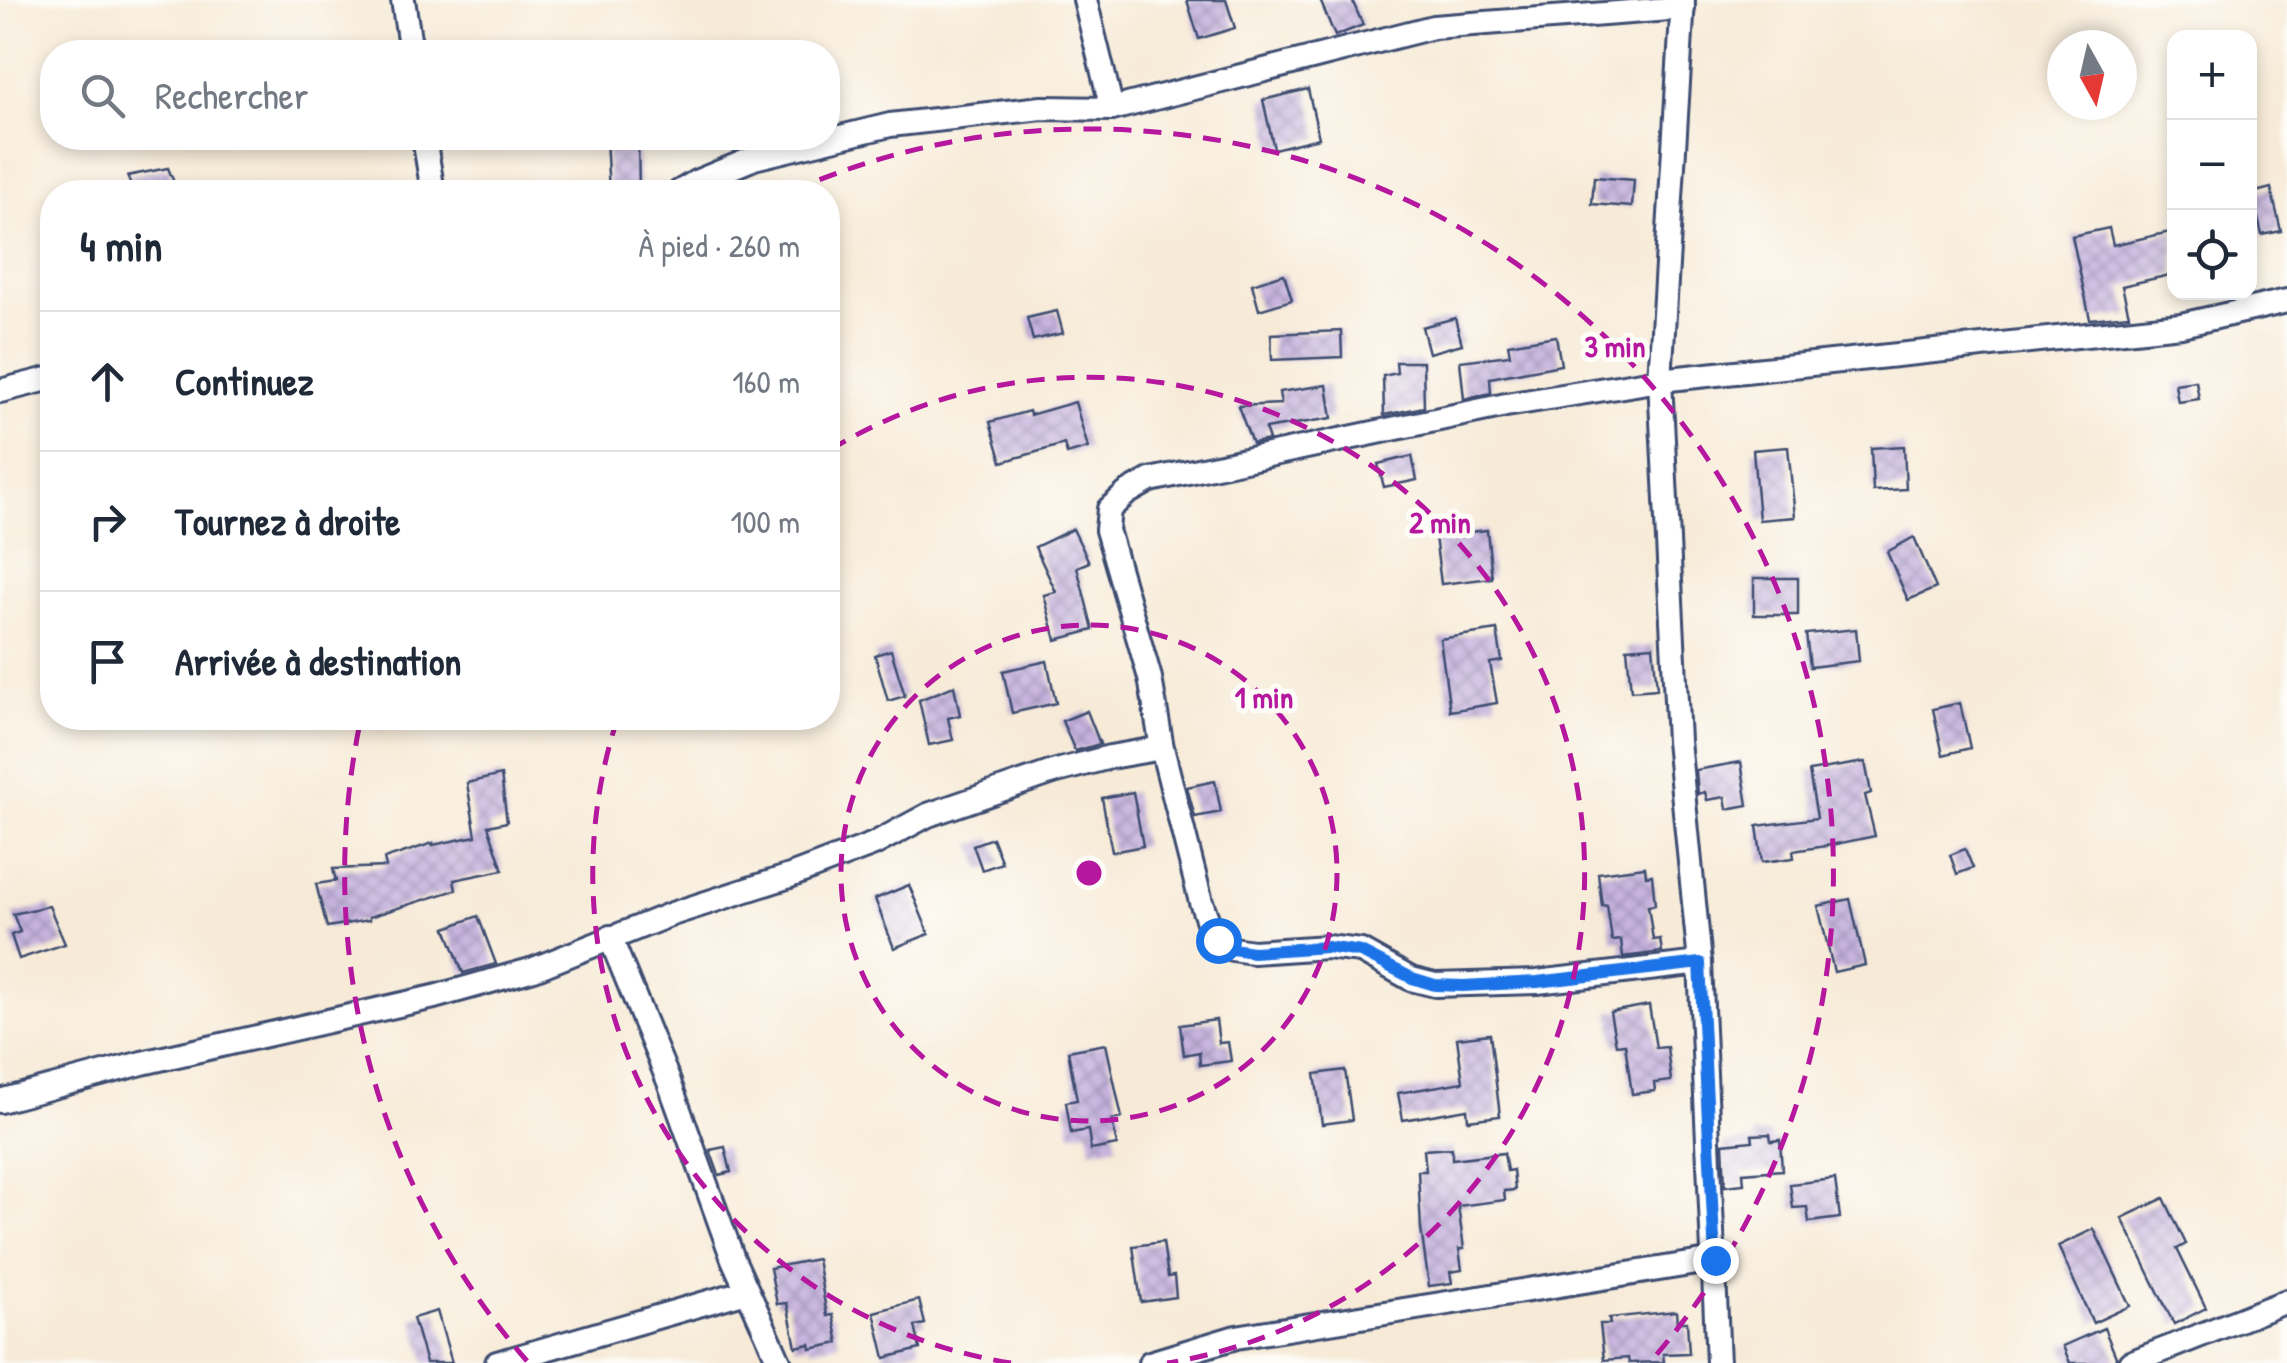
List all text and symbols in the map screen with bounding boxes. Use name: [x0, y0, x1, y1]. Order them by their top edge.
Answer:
north arrow: [2047, 30, 2137, 120]
map controls: [2167, 30, 2257, 300]
button: +: [2167, 30, 2257, 120]
search box: [40, 40, 840, 150]
icon: search: [75, 68, 130, 123]
text: Rechercher: [155, 69, 308, 121]
button: −: [2167, 120, 2257, 210]
button: locate: [2167, 210, 2257, 300]
text: 4 min: [80, 217, 162, 274]
text: À pied · 260 m: [639, 224, 800, 267]
text: 3 min: [1584, 326, 1646, 366]
icon: ahead: [80, 354, 135, 409]
text: Continuez: [175, 355, 314, 407]
text: 160 m: [732, 360, 800, 403]
icon: right: [80, 494, 135, 549]
text: Tournez à droite: [175, 495, 400, 547]
text: 100 m: [731, 500, 800, 543]
text: 2 min: [1409, 502, 1471, 542]
icon: arrive: [80, 634, 135, 689]
text: Arrivée à destination: [175, 635, 461, 687]
text: 1 min: [1235, 677, 1293, 717]
centre of rings: [1071, 855, 1107, 891]
route start: [1196, 918, 1242, 964]
route end: [1693, 1238, 1739, 1284]

